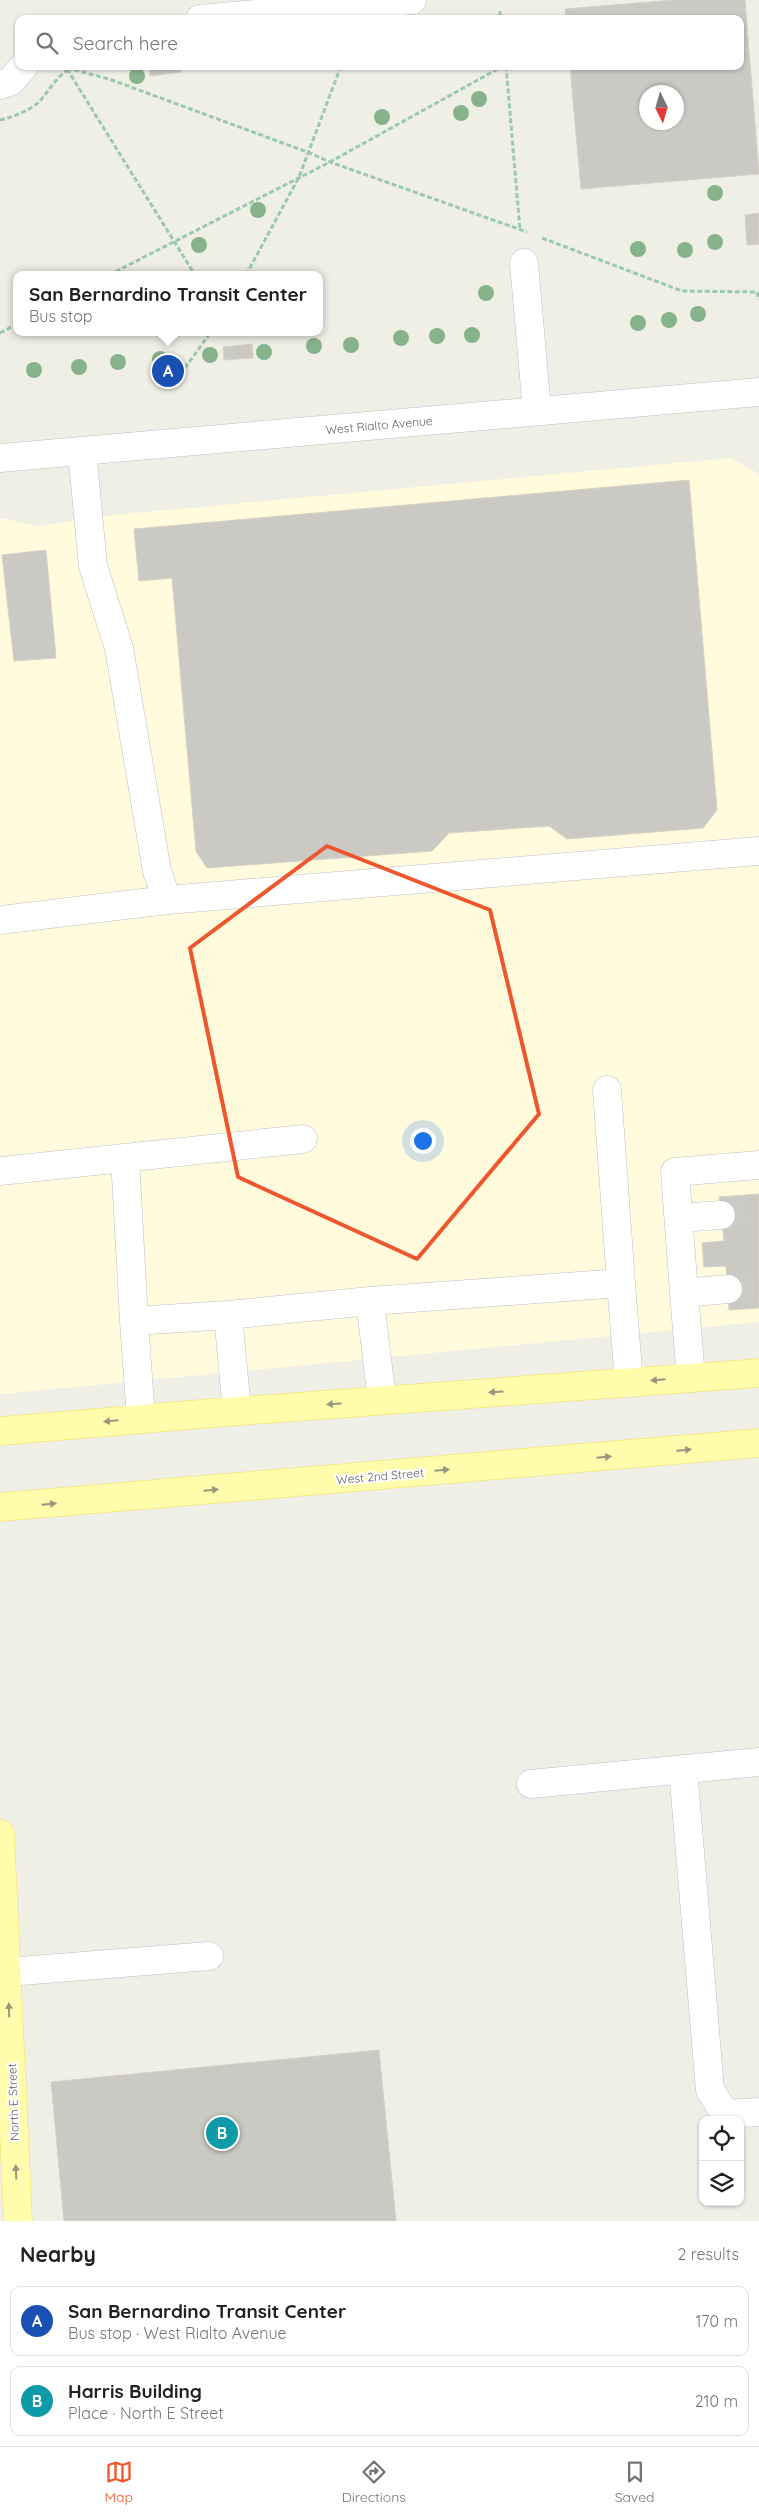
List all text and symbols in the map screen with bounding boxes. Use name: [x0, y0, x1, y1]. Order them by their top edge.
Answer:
search box: [15, 15, 744, 70]
icon: search: [33, 29, 61, 57]
text: Search here: [73, 31, 178, 55]
north arrow: [639, 85, 684, 130]
popup: [13, 271, 323, 336]
text: San Bernardino Transit Center: [29, 282, 307, 306]
text: Bus stop: [29, 306, 93, 326]
pin: A: [152, 352, 184, 390]
street label: West Rialto Avenue: [325, 413, 433, 437]
your location: [410, 1128, 436, 1154]
one-way arrow: [650, 1377, 666, 1385]
one-way arrow: [488, 1389, 504, 1397]
one-way arrow: [326, 1400, 342, 1408]
one-way arrow: [103, 1418, 119, 1426]
one-way arrow: [676, 1445, 692, 1453]
one-way arrow: [596, 1452, 612, 1460]
street label: West 2nd Street: [335, 1465, 425, 1487]
one-way arrow: [434, 1466, 450, 1474]
one-way arrow: [203, 1486, 219, 1494]
one-way arrow: [41, 1500, 57, 1508]
one-way arrow: [5, 2002, 13, 2018]
street label: North E Street: [4, 2063, 22, 2141]
pin: B: [206, 2114, 238, 2152]
map controls: [699, 2116, 744, 2206]
button: locate: [699, 2116, 744, 2161]
button: layers: [699, 2161, 744, 2206]
one-way arrow: [12, 2164, 20, 2180]
text: Nearby: [20, 2241, 96, 2267]
text: 2 results: [677, 2244, 739, 2264]
text: San Bernardino Transit Center: [68, 2299, 346, 2323]
text: A: [32, 2311, 42, 2331]
text: 170 m: [695, 2311, 738, 2331]
text: Bus stop · West Rialto Avenue: [68, 2323, 287, 2343]
text: Harris Building: [68, 2379, 202, 2403]
text: B: [32, 2391, 42, 2411]
text: 210 m: [695, 2391, 738, 2411]
text: Place · North E Street: [68, 2403, 224, 2423]
tab: Map: [104, 2458, 133, 2506]
tab: Directions: [342, 2458, 406, 2506]
tab: Saved: [615, 2458, 655, 2506]

